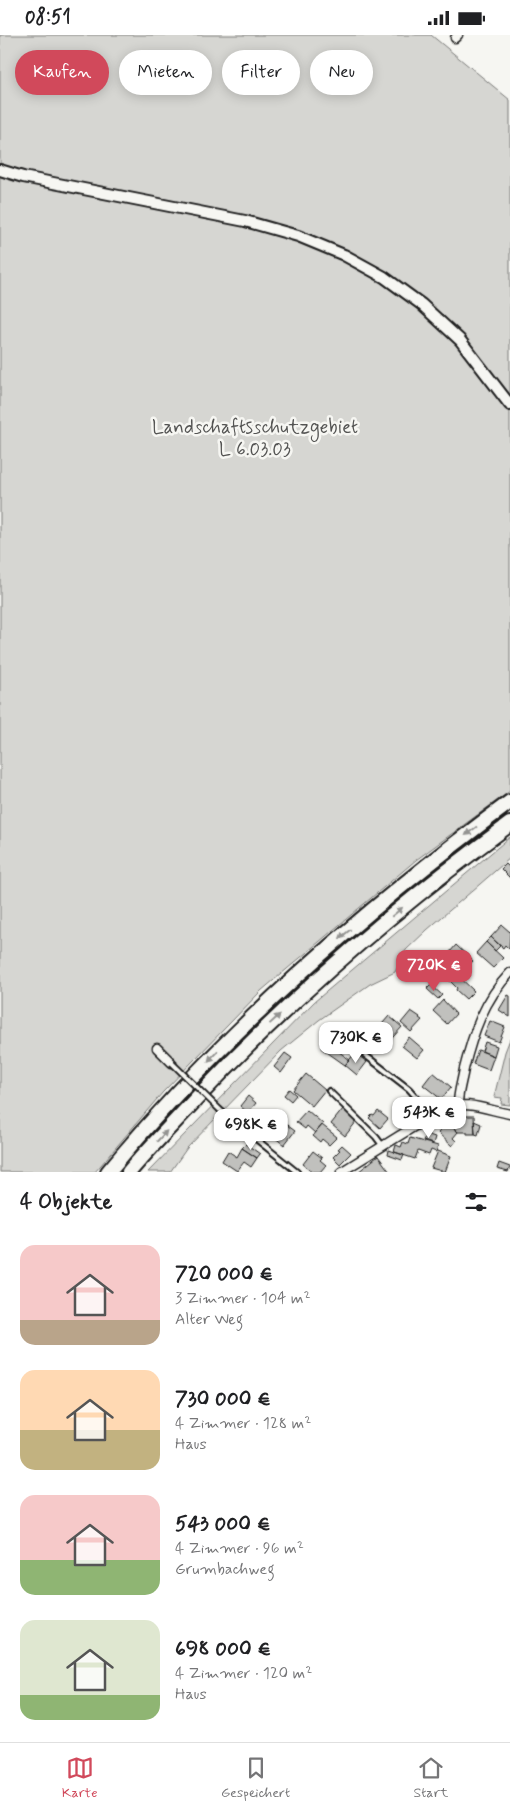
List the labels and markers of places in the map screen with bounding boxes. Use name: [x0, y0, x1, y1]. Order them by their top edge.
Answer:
pin: 720K €: [393, 949, 475, 992]
pin: 730K €: [315, 1021, 397, 1064]
pin: 543K €: [388, 1097, 470, 1139]
pin: 698K €: [210, 1109, 292, 1151]

